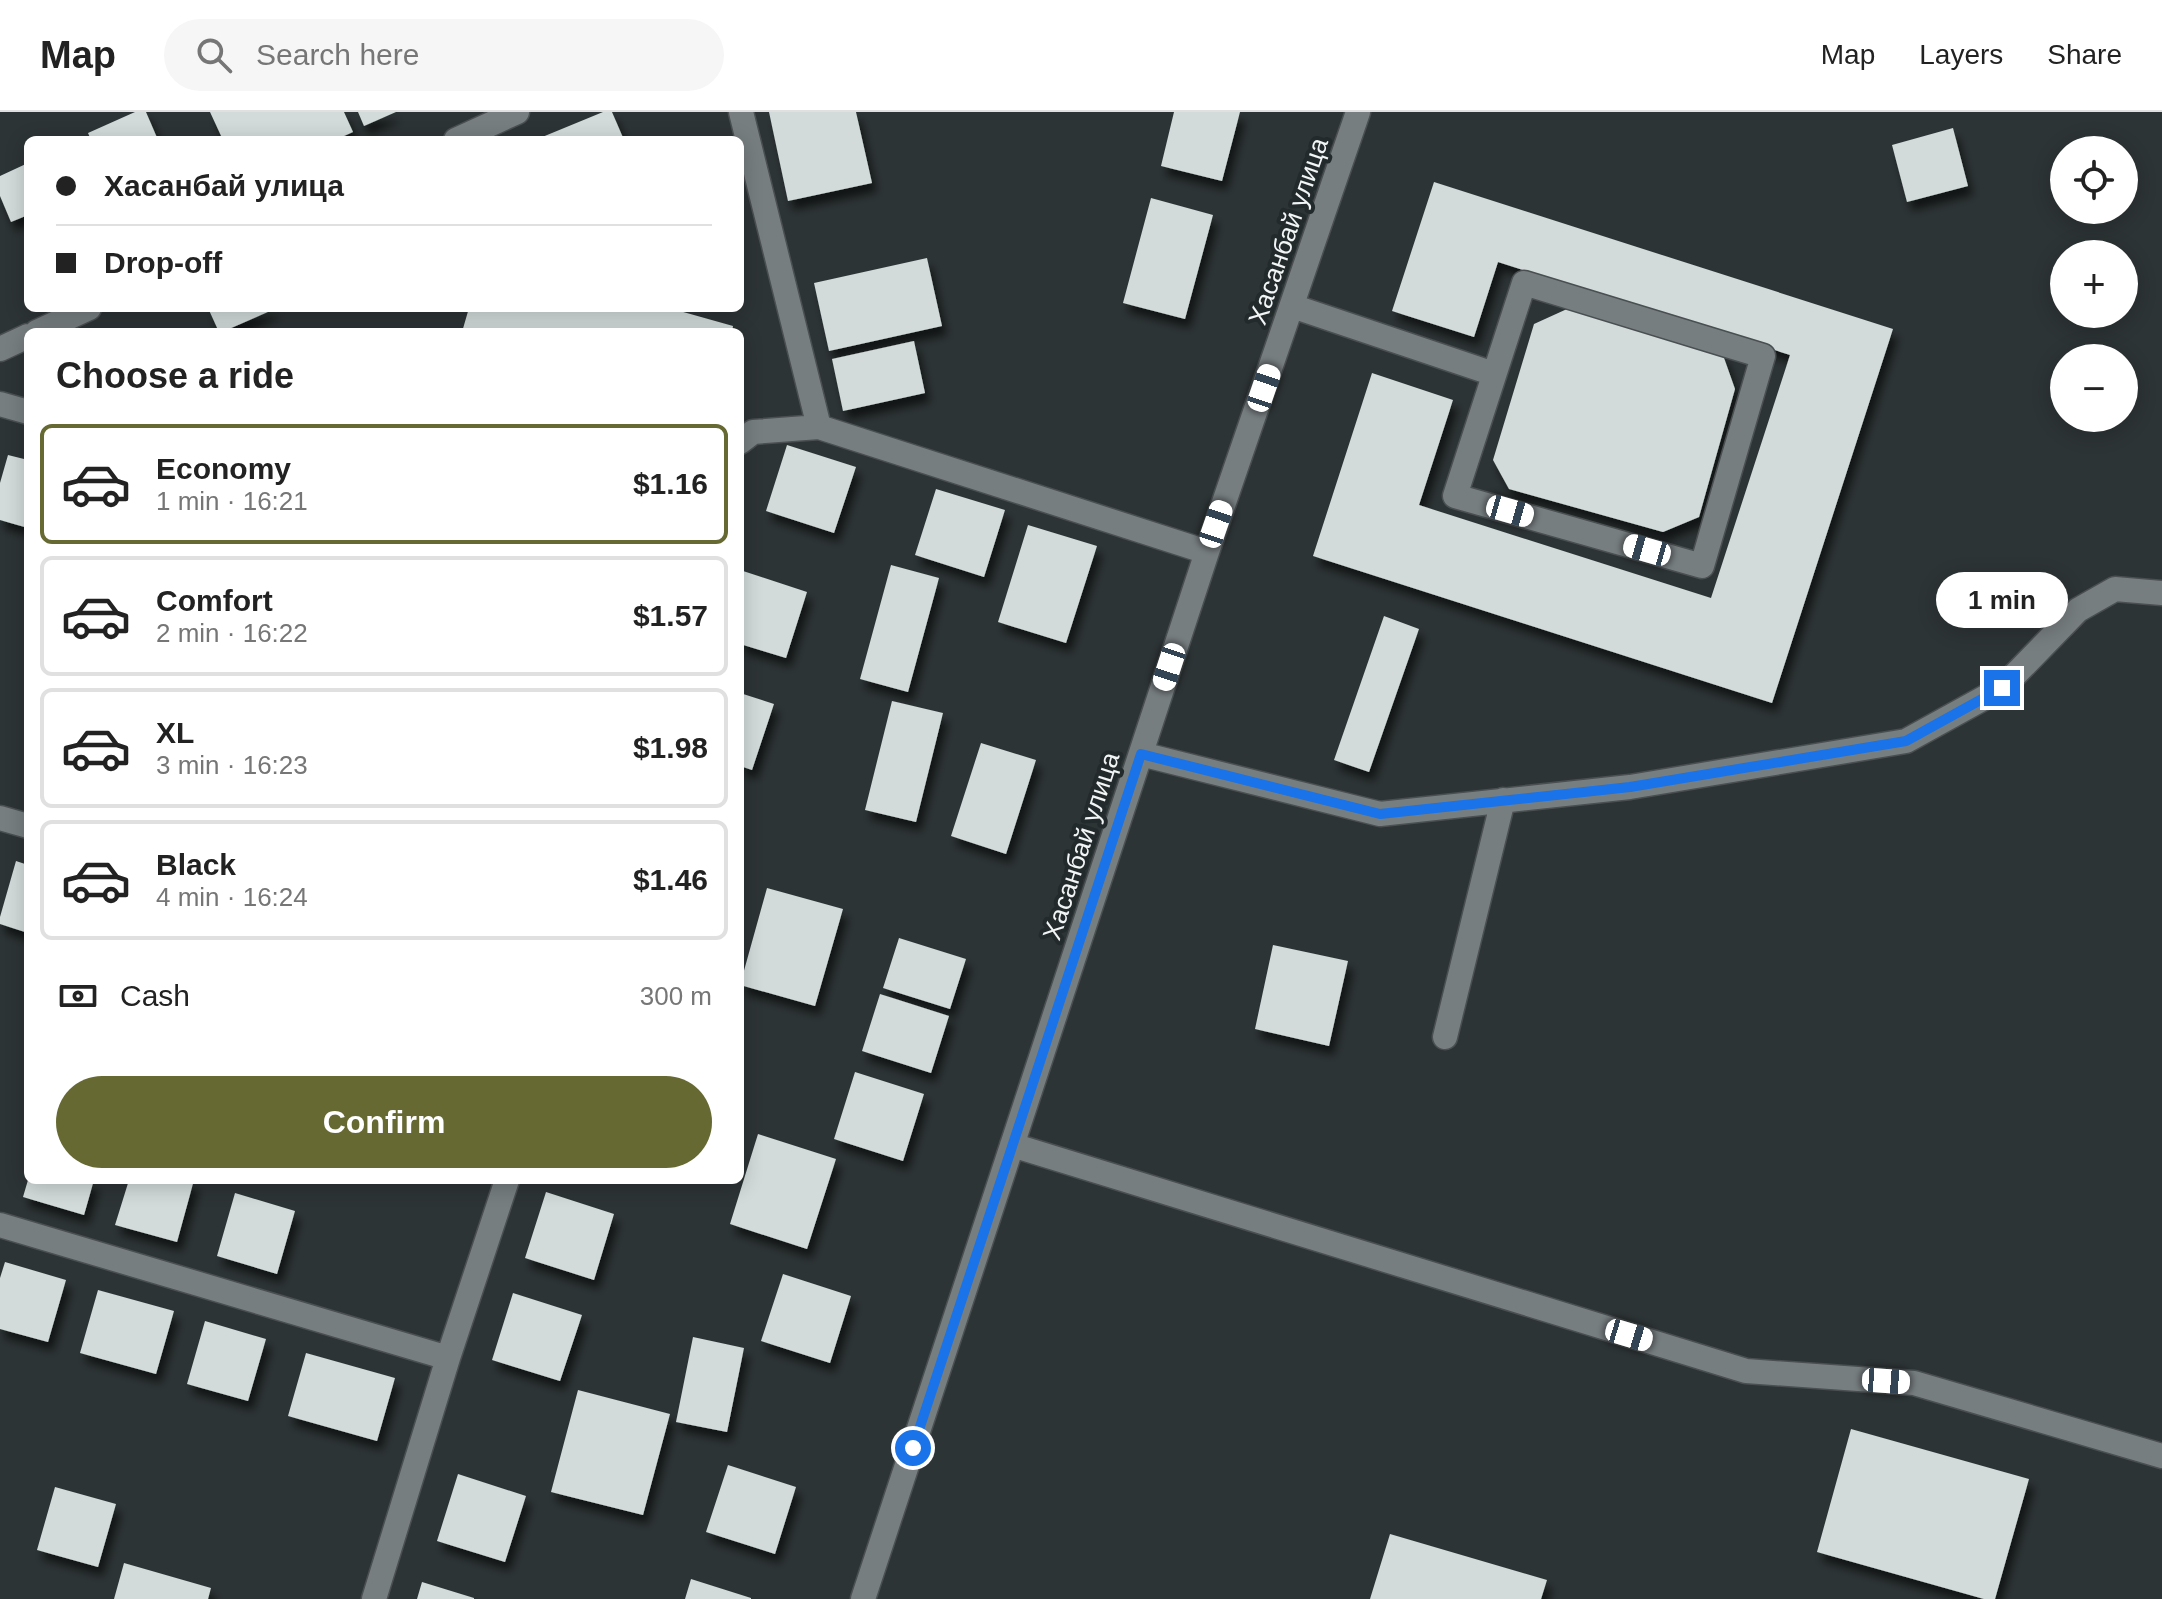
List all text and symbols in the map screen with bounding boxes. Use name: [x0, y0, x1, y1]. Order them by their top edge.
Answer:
search box: [164, 19, 724, 91]
icon: search: [192, 33, 236, 77]
text: Map: [40, 34, 116, 76]
text: Search here: [256, 38, 419, 71]
text: Map: [1821, 39, 1875, 70]
text: Layers: [1919, 39, 2003, 70]
text: Share: [2047, 39, 2122, 70]
street label: Хасанбай улица: [1242, 133, 1334, 328]
map controls: [2050, 136, 2138, 432]
button: locate: [2050, 136, 2138, 224]
text: Хасанбай улица: [104, 169, 344, 202]
button: +: [2050, 240, 2138, 328]
text: Drop-off: [104, 246, 222, 279]
button: −: [2050, 344, 2138, 432]
text: Choose a ride: [56, 355, 294, 396]
car: [1245, 361, 1283, 415]
icon: car: [60, 448, 132, 520]
text: Economy: [156, 452, 291, 485]
text: $1.16: [633, 467, 708, 500]
text: 1 min · 16:21: [156, 486, 308, 516]
car: [1484, 493, 1536, 529]
car: [1197, 497, 1235, 551]
car: [1621, 532, 1673, 568]
callout: 1 min: [1936, 572, 2068, 628]
icon: car: [60, 580, 132, 652]
text: Comfort: [156, 584, 273, 617]
text: 1 min: [1968, 585, 2036, 615]
text: $1.57: [633, 599, 708, 632]
text: 2 min · 16:22: [156, 618, 308, 648]
car: [1150, 640, 1188, 694]
route end: [1984, 670, 2020, 706]
icon: car: [60, 712, 132, 784]
text: XL: [156, 716, 194, 749]
text: $1.98: [633, 731, 708, 764]
street label: Хасанбай улица: [1037, 748, 1126, 944]
text: 3 min · 16:23: [156, 750, 308, 780]
icon: car: [60, 844, 132, 916]
text: Black: [156, 848, 236, 881]
text: $1.46: [633, 863, 708, 896]
text: 4 min · 16:24: [156, 882, 308, 912]
icon: cash: [56, 974, 100, 1018]
text: Cash: [120, 979, 190, 1012]
text: 300 m: [640, 981, 712, 1011]
button: Confirm: [56, 1076, 712, 1168]
car: [1603, 1317, 1655, 1353]
car: [1861, 1367, 1911, 1395]
route start: [895, 1430, 931, 1466]

